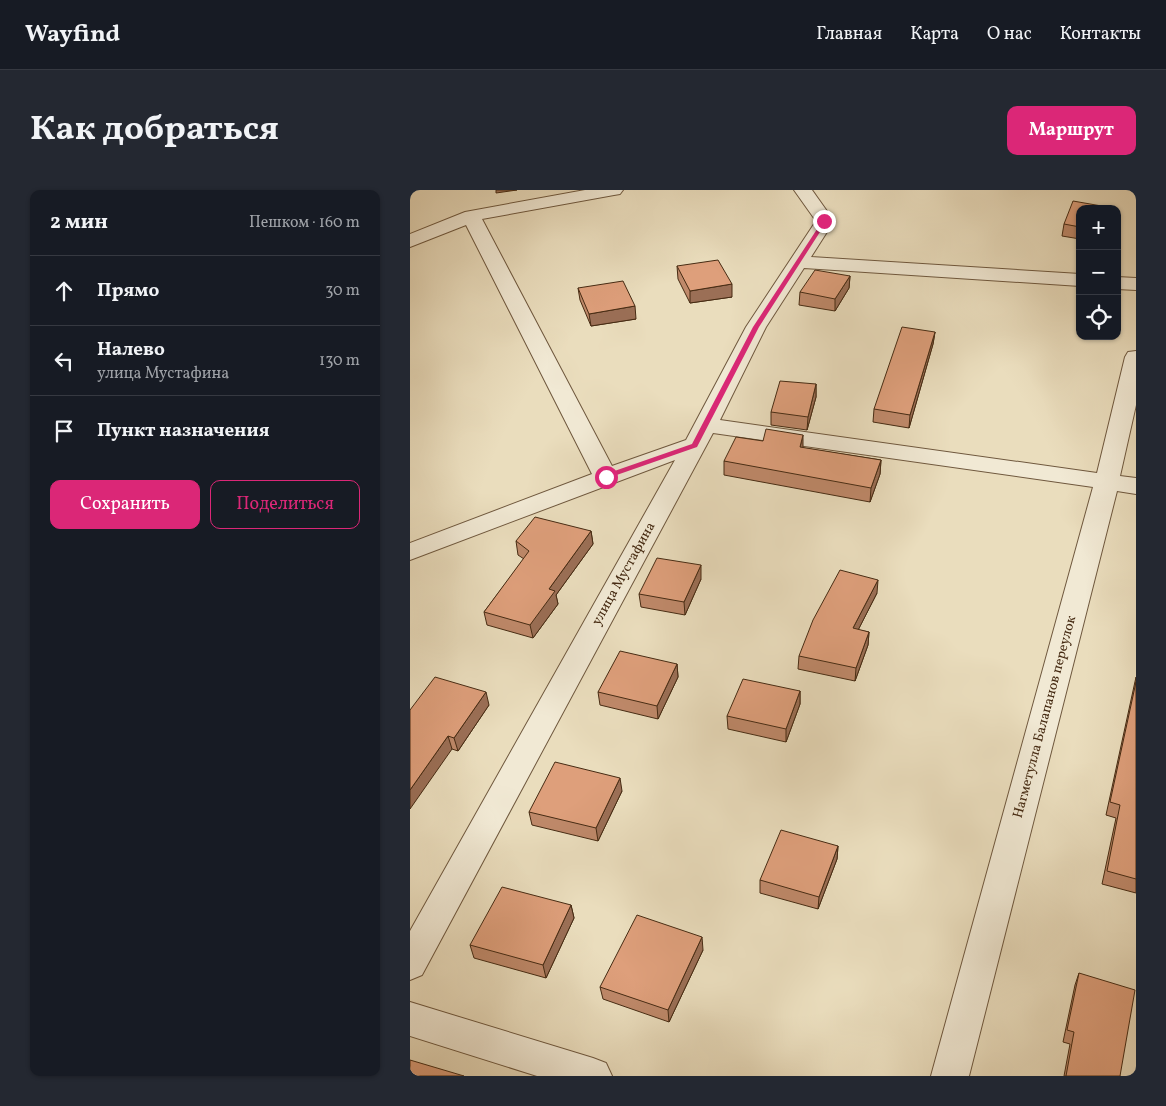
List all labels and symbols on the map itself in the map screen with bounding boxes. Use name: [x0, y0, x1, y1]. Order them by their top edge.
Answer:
route end: [813, 210, 836, 233]
route start: [595, 466, 618, 489]
street label: улица Мустафина: [588, 519, 660, 629]
street label: Нагметулла Балапанов переулок: [1009, 613, 1081, 820]

